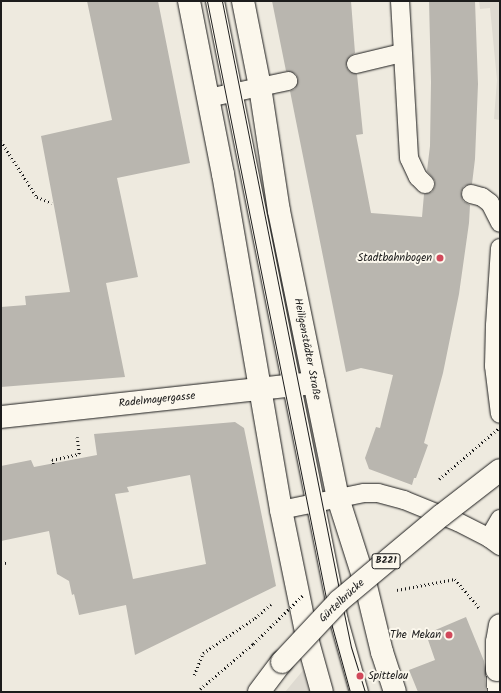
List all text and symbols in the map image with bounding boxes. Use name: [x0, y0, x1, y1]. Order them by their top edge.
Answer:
place label: Stadtbahnbogen: [358, 251, 432, 265]
marker: Stadtbahnbogen: [435, 253, 445, 263]
street label: Heiligenstädter Straße: [291, 297, 323, 401]
street label: Radelmayergasse: [118, 389, 196, 411]
road number: B221: [371, 553, 401, 569]
street label: Gürtelbrücke: [317, 577, 367, 625]
place label: The Mekan: [390, 628, 441, 642]
marker: The Mekan: [444, 630, 454, 640]
place label: Spittelau: [368, 669, 408, 683]
marker: Spittelau: [355, 671, 365, 681]

